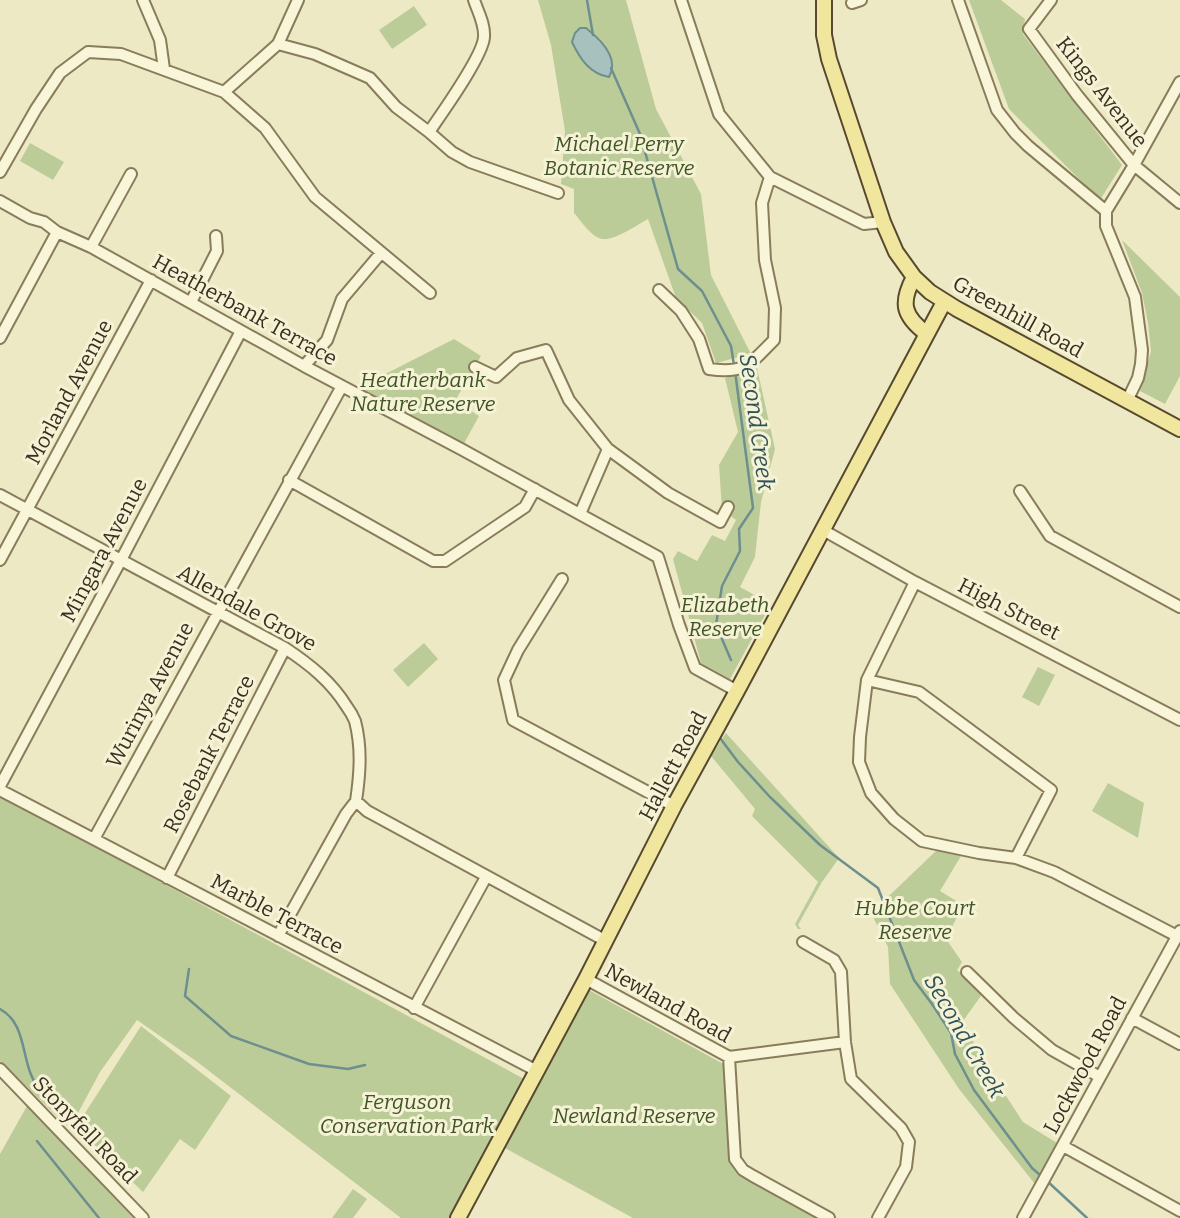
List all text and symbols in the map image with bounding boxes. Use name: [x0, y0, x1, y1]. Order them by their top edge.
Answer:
street label: Kings Avenue: [1051, 31, 1153, 153]
park label: Michael Perry Botanic Reserve: [544, 131, 695, 181]
street label: Heatherbank Terrace: [148, 248, 342, 372]
street label: Greenhill Road: [948, 270, 1088, 364]
street label: Morland Avenue: [20, 315, 118, 469]
water label: Second Creek: [734, 352, 781, 493]
park label: Heatherbank Nature Reserve: [351, 367, 496, 417]
street label: Mingara Avenue: [55, 474, 153, 626]
street label: Allendale Grove: [173, 559, 321, 657]
street label: High Street: [954, 572, 1065, 646]
park label: Elizabeth Reserve: [681, 592, 770, 642]
street label: Wurinya Avenue: [101, 618, 199, 772]
street label: Rosebank Terrace: [158, 671, 260, 837]
street label: Hallett Road: [633, 707, 713, 825]
street label: Marble Terrace: [206, 868, 348, 960]
park label: Hubbe Court Reserve: [855, 895, 976, 945]
street label: Newland Road: [600, 958, 736, 1048]
water label: Second Creek: [918, 969, 1012, 1103]
street label: Lockwood Road: [1038, 992, 1132, 1138]
street label: Stonyfell Road: [27, 1071, 143, 1189]
park label: Ferguson Conservation Park: [320, 1089, 495, 1139]
park label: Newland Reserve: [553, 1103, 716, 1129]

